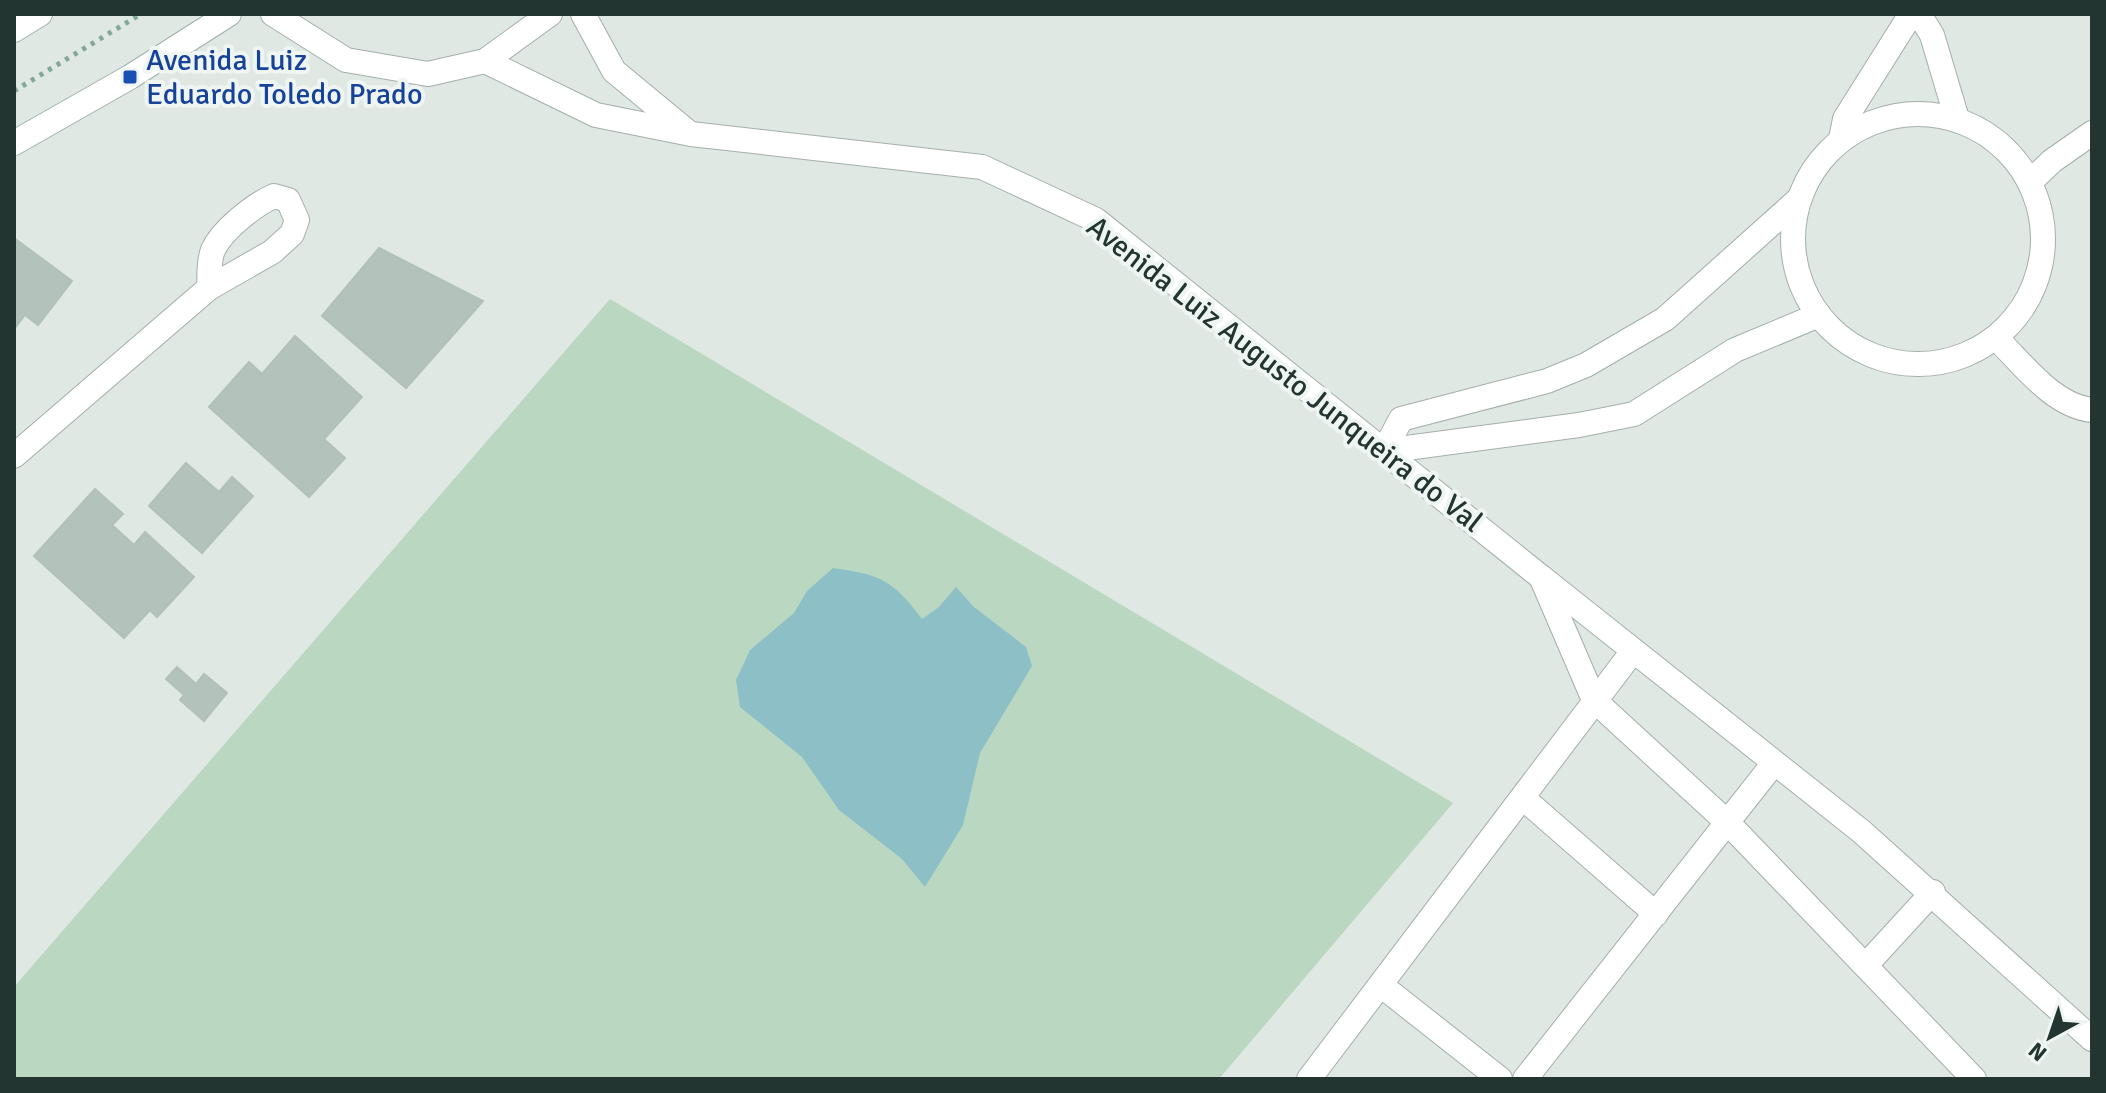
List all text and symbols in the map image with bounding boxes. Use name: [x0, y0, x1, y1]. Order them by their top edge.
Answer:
place label: Avenida Luiz Eduardo Toledo Prado: [146, 42, 422, 113]
marker: Avenida Luiz Eduardo Toledo Prado: [121, 68, 139, 86]
street label: Avenida Luiz Augusto Junqueira do Val: [1079, 208, 1490, 541]
north arrow: [2010, 997, 2090, 1077]
text: N: [2023, 1037, 2052, 1067]

